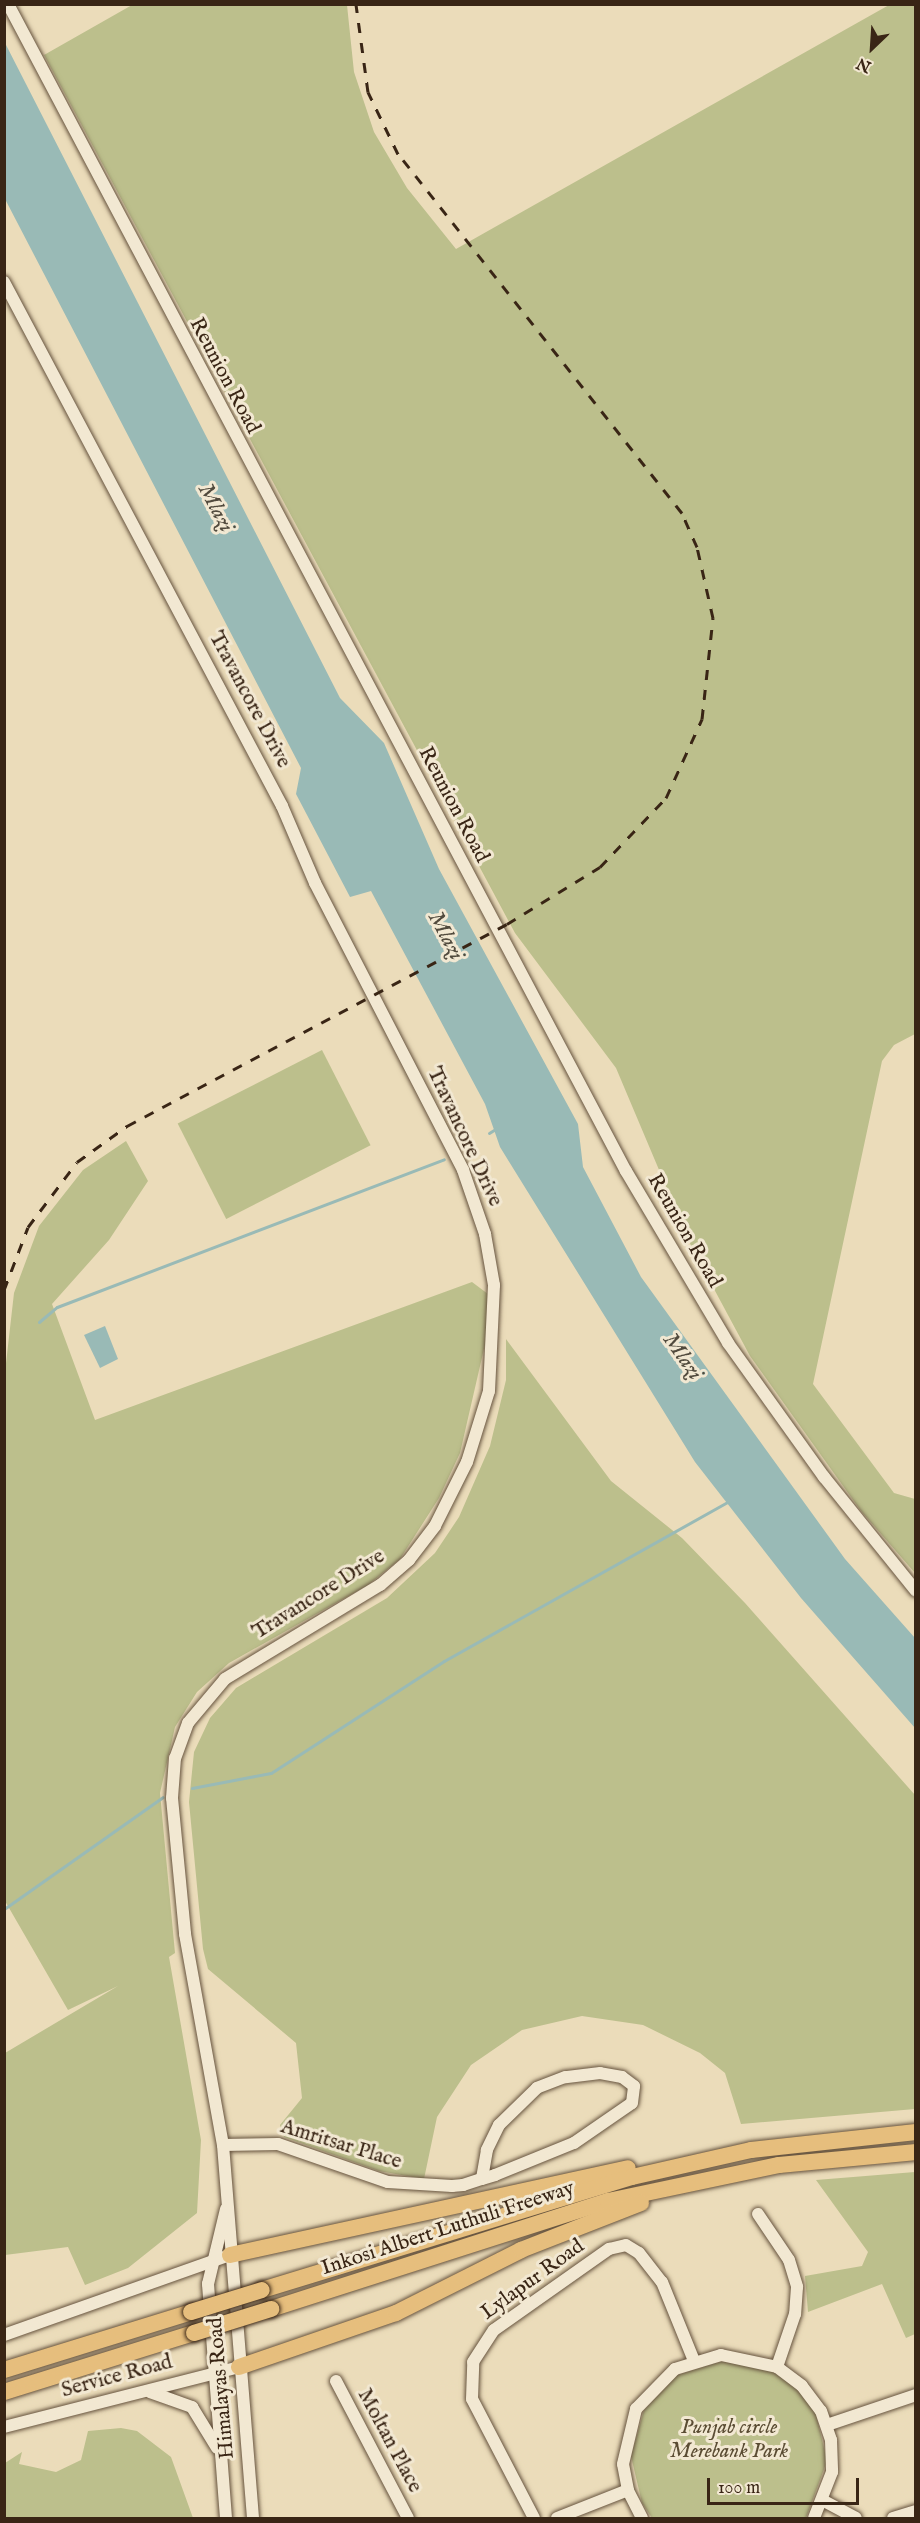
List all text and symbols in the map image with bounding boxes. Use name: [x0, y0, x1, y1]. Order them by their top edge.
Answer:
north arrow: [842, 18, 902, 78]
text: N: [854, 52, 875, 76]
street label: Reunion Road: [183, 314, 265, 438]
water label: Mlazi: [191, 479, 239, 537]
street label: Travancore Drive: [202, 627, 296, 773]
street label: Reunion Road: [412, 743, 494, 867]
water label: Mlazi: [421, 907, 469, 965]
street label: Travancore Drive: [421, 1063, 507, 1211]
street label: Reunion Road: [641, 1169, 727, 1293]
water label: Mlazi: [656, 1328, 708, 1386]
street label: Travancore Drive: [248, 1544, 390, 1646]
street label: Amritsar Place: [277, 2115, 405, 2175]
street label: Inkosi Albert Luthuli Freeway: [318, 2176, 578, 2282]
street label: Lylapur Road: [476, 2234, 590, 2326]
street label: Himalayas Road: [203, 2316, 241, 2460]
street label: Service Road: [59, 2350, 175, 2404]
street label: Moltan Place: [351, 2385, 427, 2497]
park label: Punjab circle Merebank Park: [670, 2415, 788, 2465]
scale bar: [710, 2466, 862, 2504]
text: 100 m: [718, 2477, 760, 2500]

